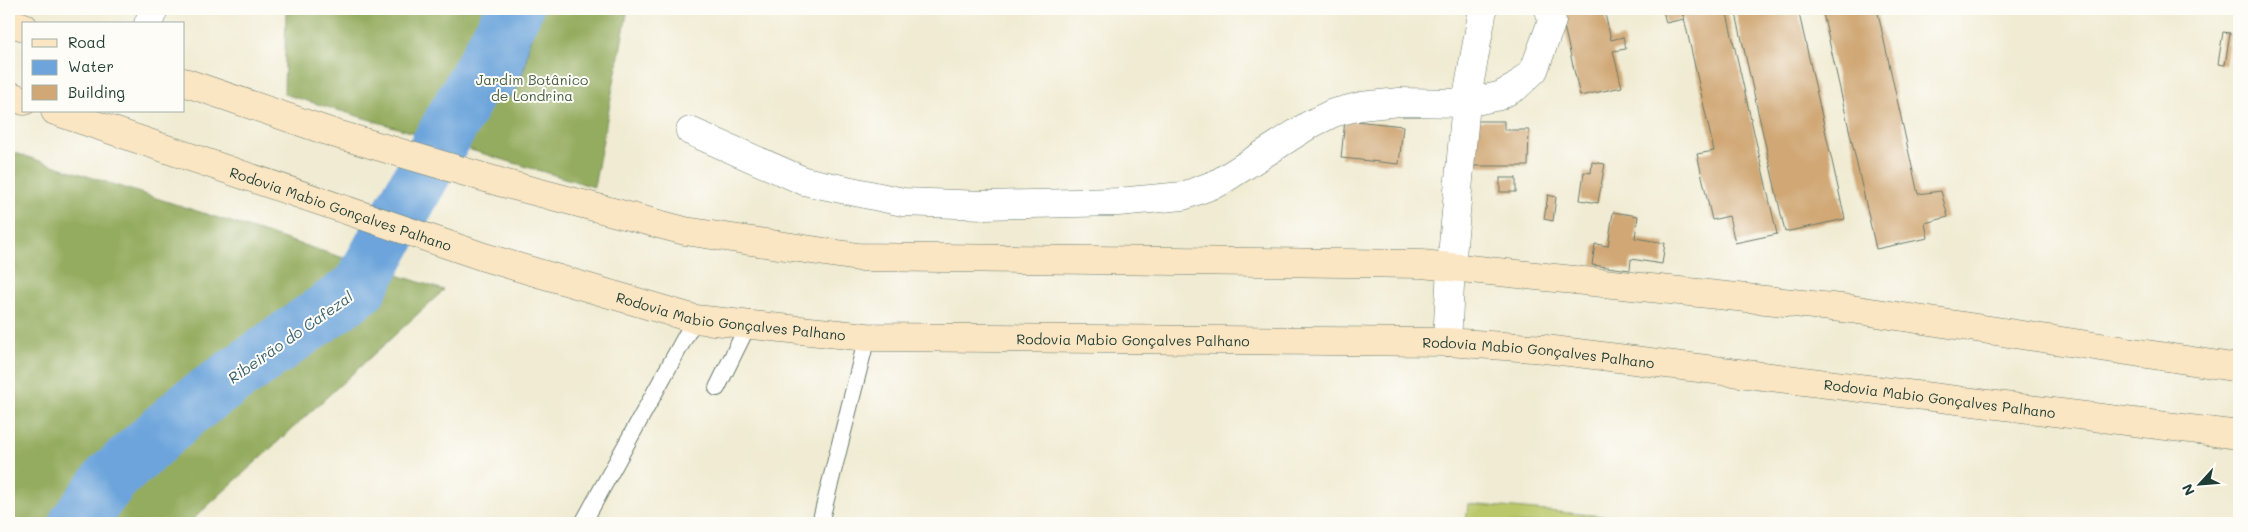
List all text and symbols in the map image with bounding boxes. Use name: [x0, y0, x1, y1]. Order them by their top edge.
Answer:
legend: [22, 22, 185, 112]
text: Road: [68, 32, 105, 52]
text: Water: [68, 56, 114, 76]
park label: Jardim Botânico de Londrina: [476, 70, 588, 105]
text: Building: [68, 82, 125, 102]
street label: Rodovia Mabio Gonçalves Palhano: [227, 162, 454, 255]
water label: Ribeirão do Cafezal: [224, 286, 357, 388]
street label: Rodovia Mabio Gonçalves Palhano: [614, 287, 847, 344]
street label: Rodovia Mabio Gonçalves Palhano: [1016, 329, 1250, 350]
street label: Rodovia Mabio Gonçalves Palhano: [1422, 332, 1656, 372]
street label: Rodovia Mabio Gonçalves Palhano: [1823, 374, 2057, 422]
north arrow: [2176, 460, 2226, 510]
text: N: [2177, 481, 2199, 499]

